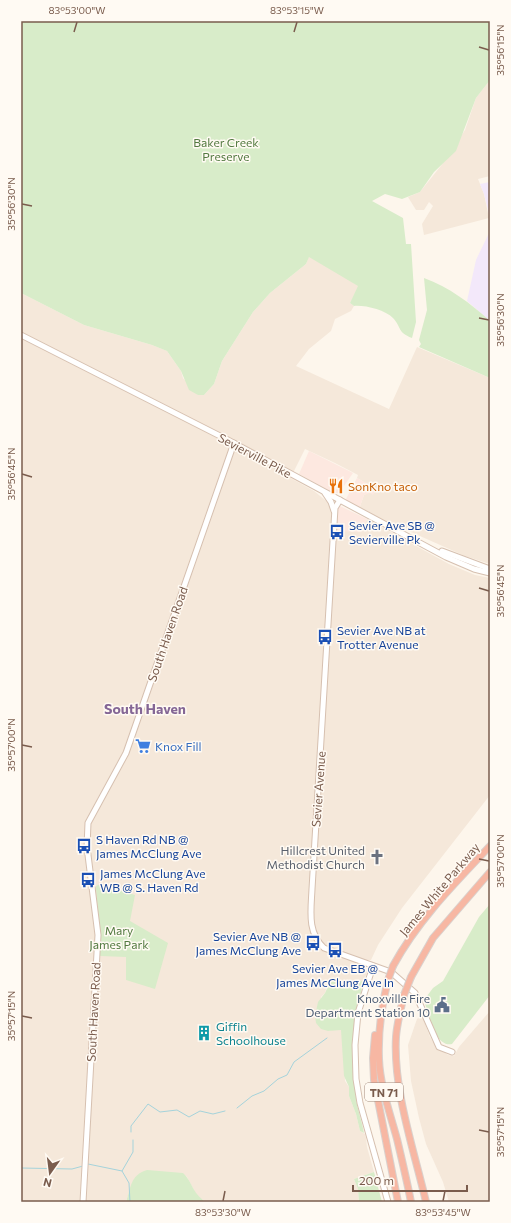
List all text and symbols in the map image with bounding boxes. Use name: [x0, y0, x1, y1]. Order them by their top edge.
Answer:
text: 83°53'00"W: [49, 4, 105, 16]
text: 83°53'15"W: [270, 4, 324, 16]
text: 35°56'15"N: [494, 24, 506, 76]
park label: Baker Creek Preserve: [193, 135, 259, 163]
text: 35°56'30"N: [5, 177, 17, 231]
text: 35°56'30"N: [494, 293, 506, 347]
street label: Sevierville Pike: [216, 430, 294, 480]
text: 35°56'45"N: [5, 448, 17, 501]
restaurant icon: SonKno taco: [327, 477, 345, 495]
place label: SonKno taco: [348, 479, 418, 493]
place label: Sevier Ave SB @ Sevierville Pk: [349, 518, 435, 546]
bus stop icon: Sevier Ave SB @ Sevierville Pk: [328, 523, 346, 541]
text: 35°56'45"N: [494, 565, 506, 618]
street label: South Haven Road: [144, 585, 190, 683]
place label: Sevier Ave NB at Trotter Avenue: [337, 623, 426, 651]
bus stop icon: Sevier Ave NB at Trotter Avenue: [316, 628, 334, 646]
district label: South Haven: [104, 700, 186, 717]
text: 35°57'00"N: [5, 718, 17, 772]
supermarket icon: Knox Fill: [134, 737, 152, 755]
place label: Knox Fill: [155, 739, 202, 753]
street label: Sevier Avenue: [308, 751, 328, 827]
place label: S Haven Rd NB @ James McClung Ave: [96, 832, 201, 861]
text: 35°57'00"N: [494, 834, 506, 888]
bus stop icon: S Haven Rd NB @ James McClung Ave: [75, 837, 93, 855]
street label: James White Parkway: [396, 840, 483, 939]
place label: Hillcrest United Methodist Church: [266, 843, 365, 871]
church icon: Hillcrest United Methodist Church: [368, 848, 386, 866]
place label: James McClung Ave WB @ S. Haven Rd: [100, 866, 205, 894]
bus stop icon: James McClung Ave WB @ S. Haven Rd: [79, 871, 97, 889]
park label: Mary James Park: [89, 923, 149, 952]
place label: Sevier Ave NB @ James McClung Ave: [196, 929, 301, 958]
bus stop icon: Sevier Ave NB @ James McClung Ave: [304, 934, 322, 952]
bus stop icon: Sevier Ave EB @ James McClung Ave In: [326, 941, 344, 959]
place label: Sevier Ave EB @ James McClung Ave In: [276, 961, 394, 990]
street label: South Haven Road: [83, 962, 103, 1062]
text: 35°57'15"N: [5, 991, 17, 1041]
place label: Knoxville Fire Department Station 10: [305, 991, 430, 1019]
public building icon: Knoxville Fire Department Station 10: [433, 996, 451, 1014]
place label: Giffin Schoolhouse: [216, 1019, 286, 1047]
building icon: Giffin Schoolhouse: [195, 1024, 213, 1042]
road number: TN 71: [365, 1083, 403, 1101]
text: 35°57'15"N: [494, 1107, 506, 1157]
north arrow: [30, 1153, 70, 1193]
scale bar: [353, 1167, 467, 1193]
text: 200 m: [359, 1173, 394, 1187]
text: N: [42, 1176, 53, 1190]
text: 83°53'30"W: [195, 1206, 251, 1218]
text: 83°53'45"W: [415, 1206, 471, 1218]

